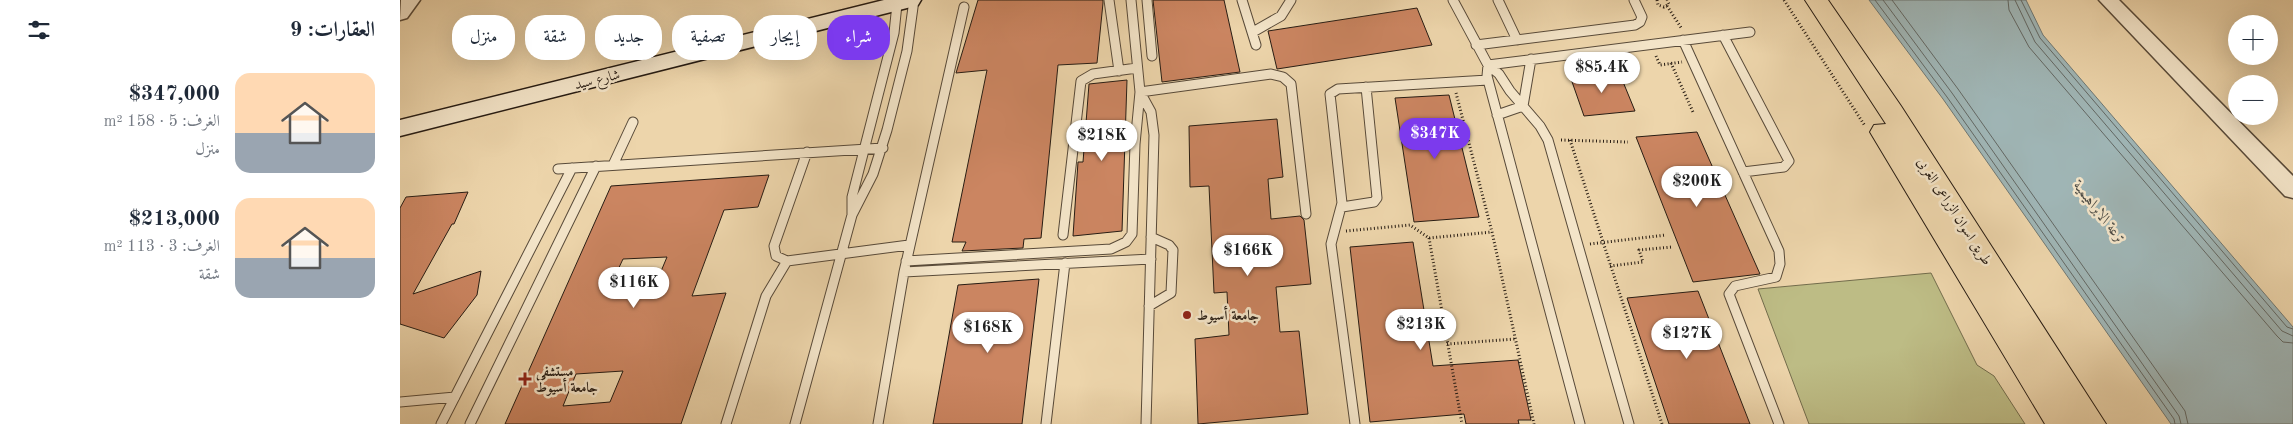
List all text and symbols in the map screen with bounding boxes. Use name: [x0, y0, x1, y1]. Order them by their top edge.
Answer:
chip: منزل: [452, 15, 515, 60]
chip: شقة: [525, 15, 585, 60]
chip: جديد: [595, 15, 662, 60]
chip: تصفية: [672, 15, 743, 60]
chip: إيجار: [753, 15, 817, 60]
chip: شراء: [827, 15, 890, 60]
map controls: [2228, 15, 2278, 125]
button: +: [2228, 15, 2278, 65]
icon: filters: [25, 16, 53, 44]
text: العقارات: 9: [290, 20, 375, 41]
pin: $85.4K: [1561, 52, 1643, 94]
text: $85.4K: [1575, 60, 1629, 76]
street label: شارع سيد: [573, 68, 622, 96]
button: −: [2228, 75, 2278, 125]
text: $347,000: [129, 84, 220, 105]
icon: home: [275, 93, 335, 153]
text: الغرف: 5 · 158 m²: [104, 114, 220, 130]
pin: $347K: [1400, 118, 1470, 160]
pin: $218K: [1067, 120, 1137, 162]
text: $347K: [1410, 126, 1460, 142]
text: $218K: [1077, 128, 1127, 144]
text: منزل: [195, 142, 220, 158]
street label: طريق اسوان الزراعى الغربى: [1913, 155, 1995, 269]
pin: $200K: [1662, 166, 1732, 208]
text: $200K: [1672, 174, 1722, 190]
water label: ترعة الابراهيمية: [2069, 177, 2128, 247]
text: $213,000: [129, 209, 220, 230]
icon: home: [275, 218, 335, 278]
pin: $166K: [1213, 234, 1283, 277]
text: الغرف: 3 · 113 m²: [104, 239, 220, 255]
text: $166K: [1223, 243, 1273, 259]
pin: $116K: [599, 266, 669, 309]
text: شقة: [199, 267, 220, 283]
text: $116K: [609, 275, 659, 291]
place label: جامعة أسيوط: [1197, 305, 1260, 324]
pin: $213K: [1386, 308, 1456, 351]
marker: جامعة أسيوط: [1181, 309, 1193, 321]
pin: $168K: [953, 312, 1023, 354]
text: $213K: [1396, 317, 1446, 333]
pin: $127K: [1652, 318, 1722, 360]
text: $168K: [963, 320, 1013, 336]
text: $127K: [1662, 326, 1712, 342]
place label: مستشفی جامعة أسيوط: [535, 365, 599, 396]
marker: مستشفی جامعة أسيوط: [518, 372, 532, 386]

